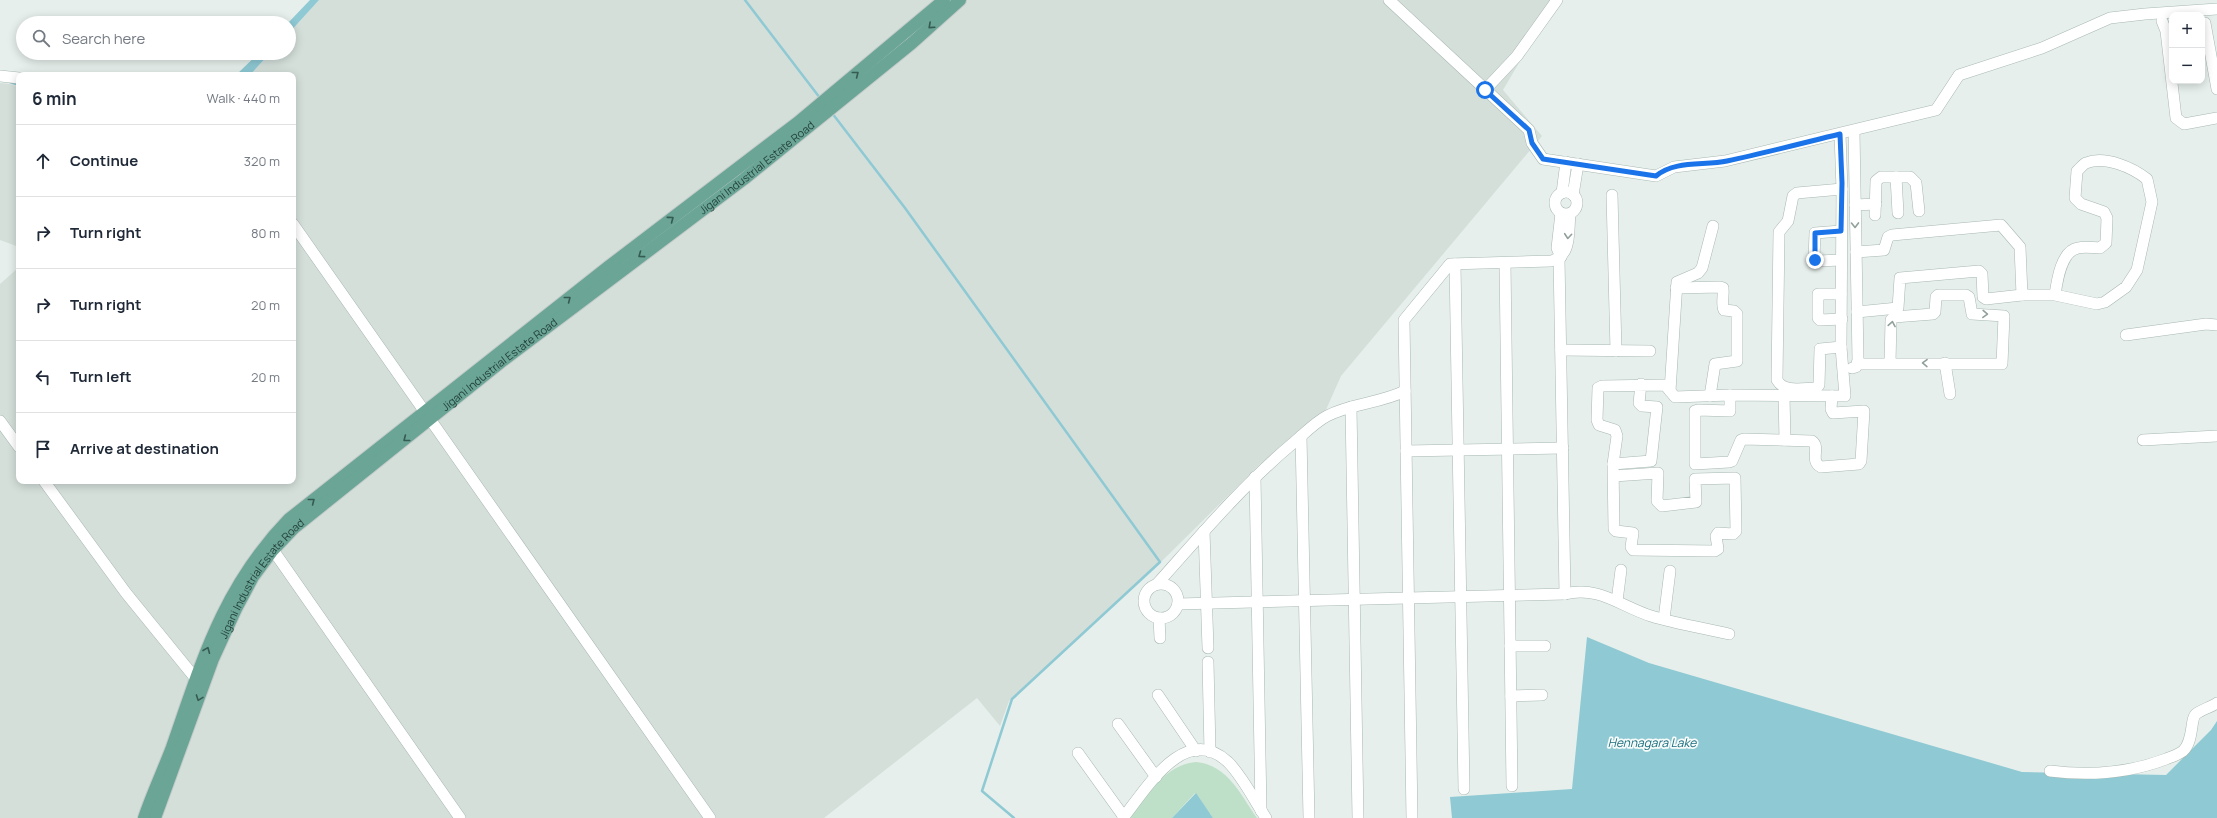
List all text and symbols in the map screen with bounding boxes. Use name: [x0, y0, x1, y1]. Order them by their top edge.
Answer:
map controls: [2169, 12, 2205, 84]
button: +: [2169, 12, 2205, 48]
search box: [16, 16, 296, 60]
one-way arrow: [928, 21, 936, 29]
icon: search: [30, 27, 52, 49]
text: Search here: [62, 28, 145, 49]
button: −: [2169, 48, 2205, 84]
one-way arrow: [851, 72, 858, 79]
route start: [1476, 81, 1494, 99]
text: 6 min: [32, 87, 77, 110]
text: Walk · 440 m: [207, 89, 280, 107]
street label: Jigani Industrial Estate Road: [696, 117, 817, 217]
icon: ahead: [32, 150, 54, 172]
text: Continue: [70, 150, 138, 171]
text: 320 m: [244, 152, 280, 170]
one-way arrow: [666, 217, 673, 224]
icon: right: [32, 222, 54, 244]
text: Turn right: [70, 222, 141, 243]
one-way arrow: [1851, 222, 1859, 228]
text: 80 m: [251, 224, 280, 242]
one-way arrow: [1564, 233, 1573, 239]
one-way arrow: [638, 251, 645, 258]
route end: [1806, 251, 1824, 269]
icon: right: [32, 294, 54, 316]
text: Turn right: [70, 294, 141, 315]
text: 20 m: [251, 296, 280, 314]
one-way arrow: [563, 296, 570, 303]
one-way arrow: [1982, 310, 1988, 318]
street label: Jigani Industrial Estate Road: [438, 314, 560, 414]
one-way arrow: [1887, 321, 1896, 328]
one-way arrow: [1922, 359, 1928, 367]
icon: left: [32, 366, 54, 388]
text: Turn left: [70, 366, 132, 387]
text: 20 m: [251, 368, 280, 386]
one-way arrow: [404, 434, 411, 441]
icon: arrive: [32, 438, 54, 460]
text: Arrive at destination: [70, 438, 219, 459]
one-way arrow: [308, 499, 315, 506]
street label: Jigani Industrial Estate Road: [215, 515, 307, 641]
one-way arrow: [202, 647, 210, 654]
one-way arrow: [195, 694, 204, 701]
water label: Hennagara Lake: [1608, 734, 1697, 751]

